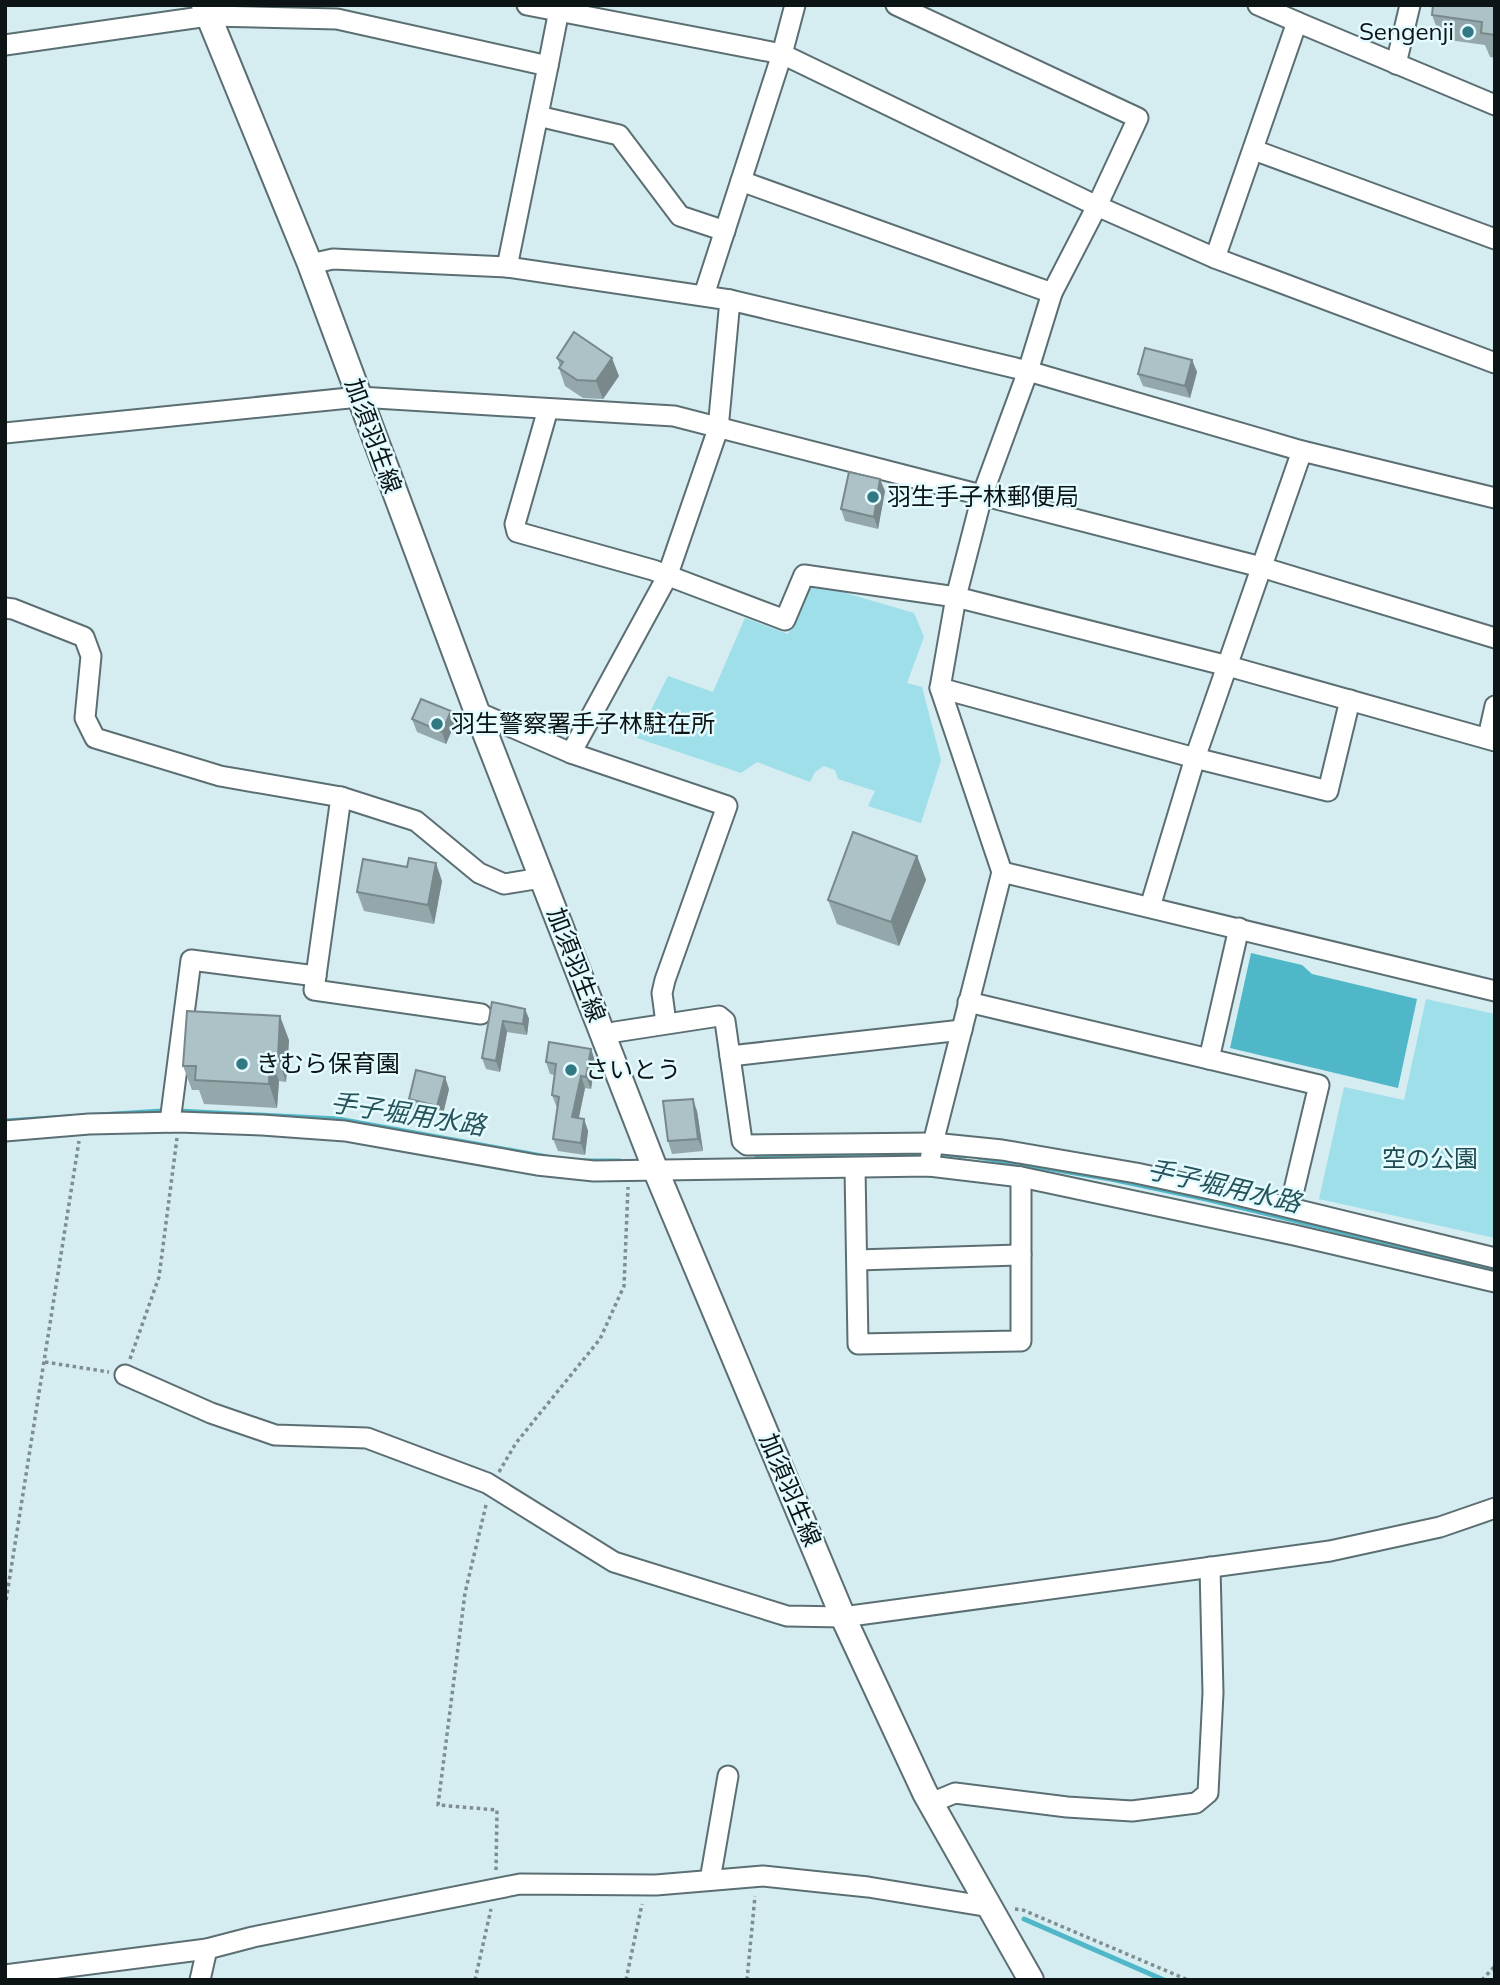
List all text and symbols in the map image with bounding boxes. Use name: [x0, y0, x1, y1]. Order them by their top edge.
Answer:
place label: Sengenji: [1359, 16, 1454, 46]
marker: Sengenji: [1460, 24, 1476, 40]
street label: 加須羽生線: [339, 374, 409, 497]
place label: 羽生手子林郵便局: [887, 481, 1079, 511]
marker: 羽生手子林郵便局: [865, 489, 881, 505]
place label: 羽生警察署手子林駐在所: [451, 708, 715, 738]
marker: 羽生警察署手子林駐在所: [429, 716, 445, 732]
street label: 加須羽生線: [541, 903, 612, 1026]
place label: きむら保育園: [256, 1048, 400, 1078]
place label: さいとう: [585, 1054, 681, 1084]
marker: きむら保育園: [234, 1056, 250, 1072]
marker: さいとう: [563, 1062, 579, 1078]
water label: 手子堀用水路: [328, 1085, 490, 1142]
park label: 空の公園: [1382, 1143, 1478, 1173]
water label: 手子堀用水路: [1144, 1152, 1306, 1220]
street label: 加須羽生線: [754, 1429, 828, 1551]

